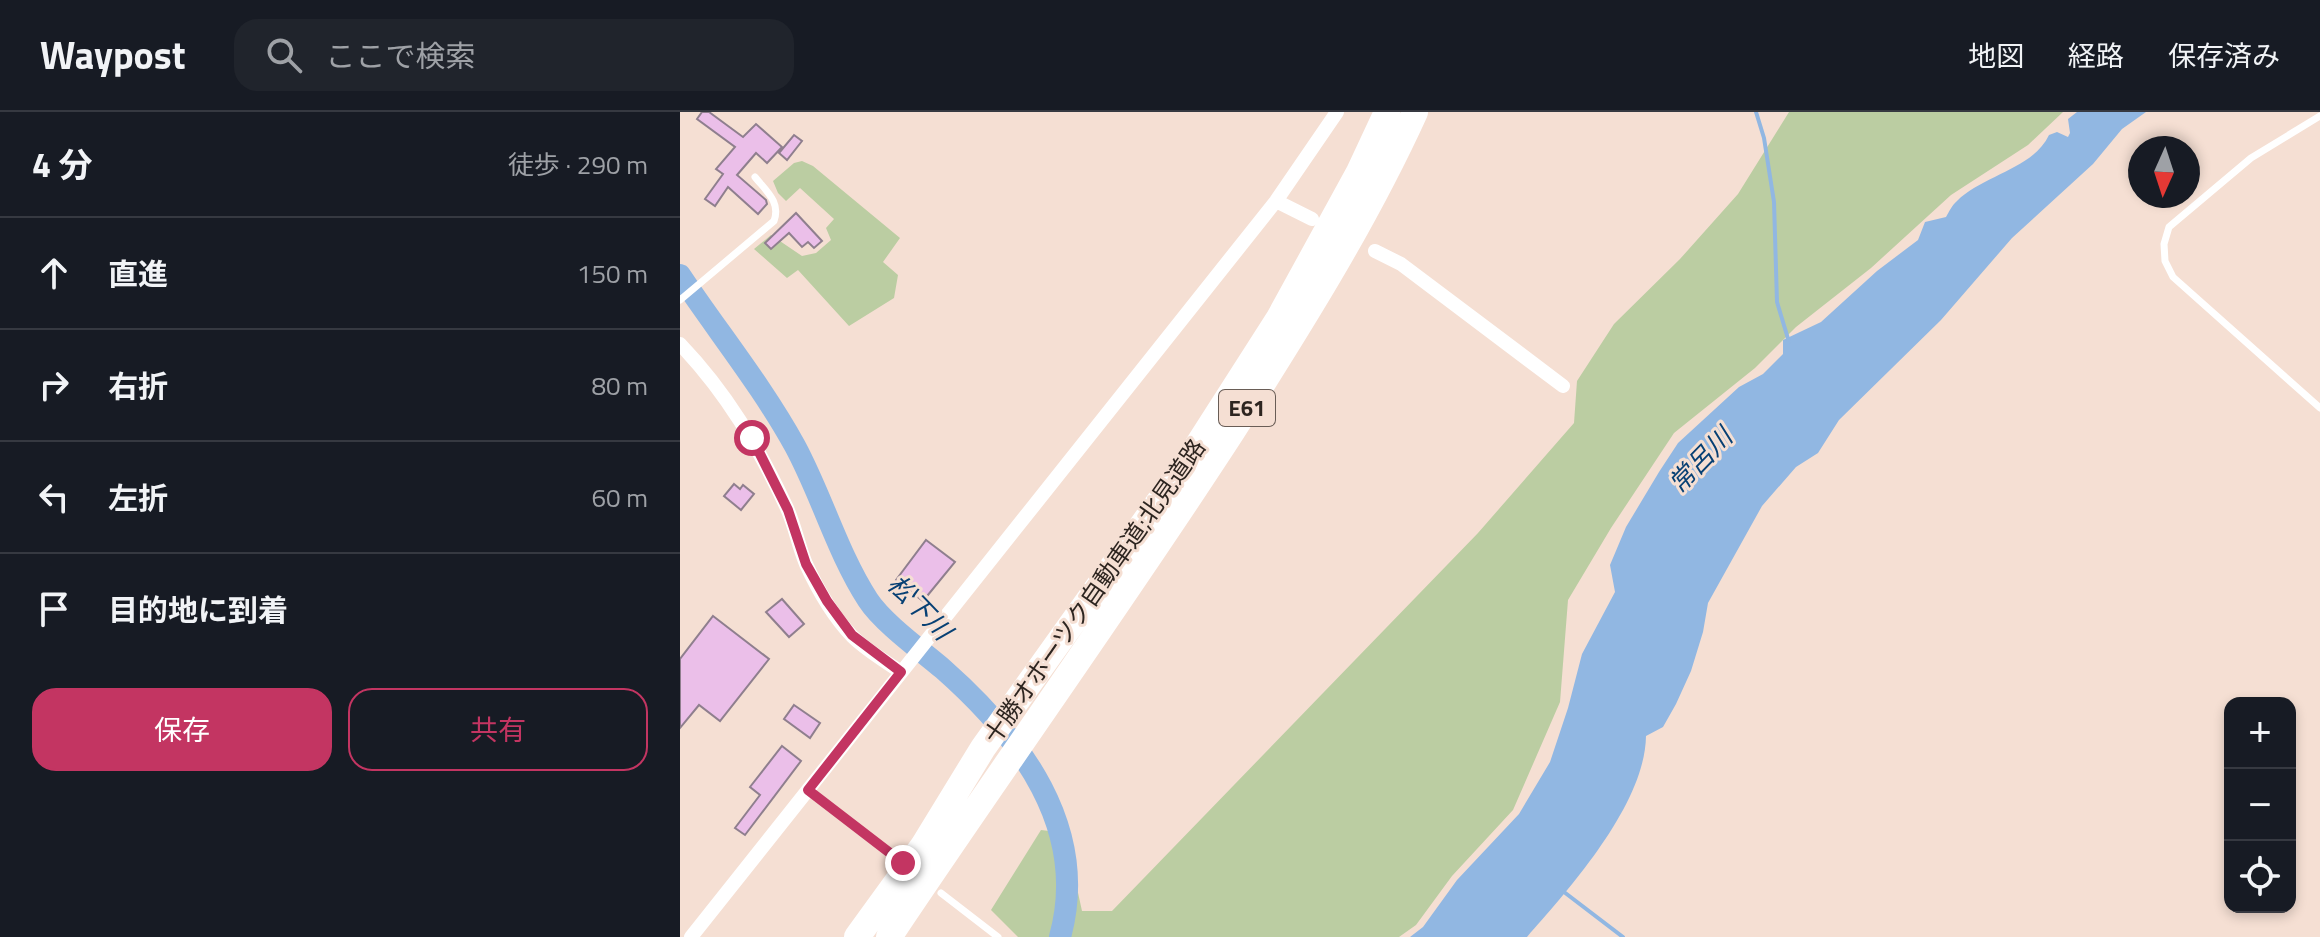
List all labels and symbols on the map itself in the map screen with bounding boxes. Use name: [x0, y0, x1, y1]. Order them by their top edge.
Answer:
north arrow: [2128, 136, 2200, 208]
road number: E61: [1219, 390, 1275, 426]
water label: 常呂川: [1659, 416, 1743, 502]
route start: [734, 420, 770, 456]
street label: 十勝オホーツク自動車道;北見道路: [974, 431, 1214, 751]
water label: 松下川: [879, 565, 963, 651]
route end: [885, 845, 921, 881]

